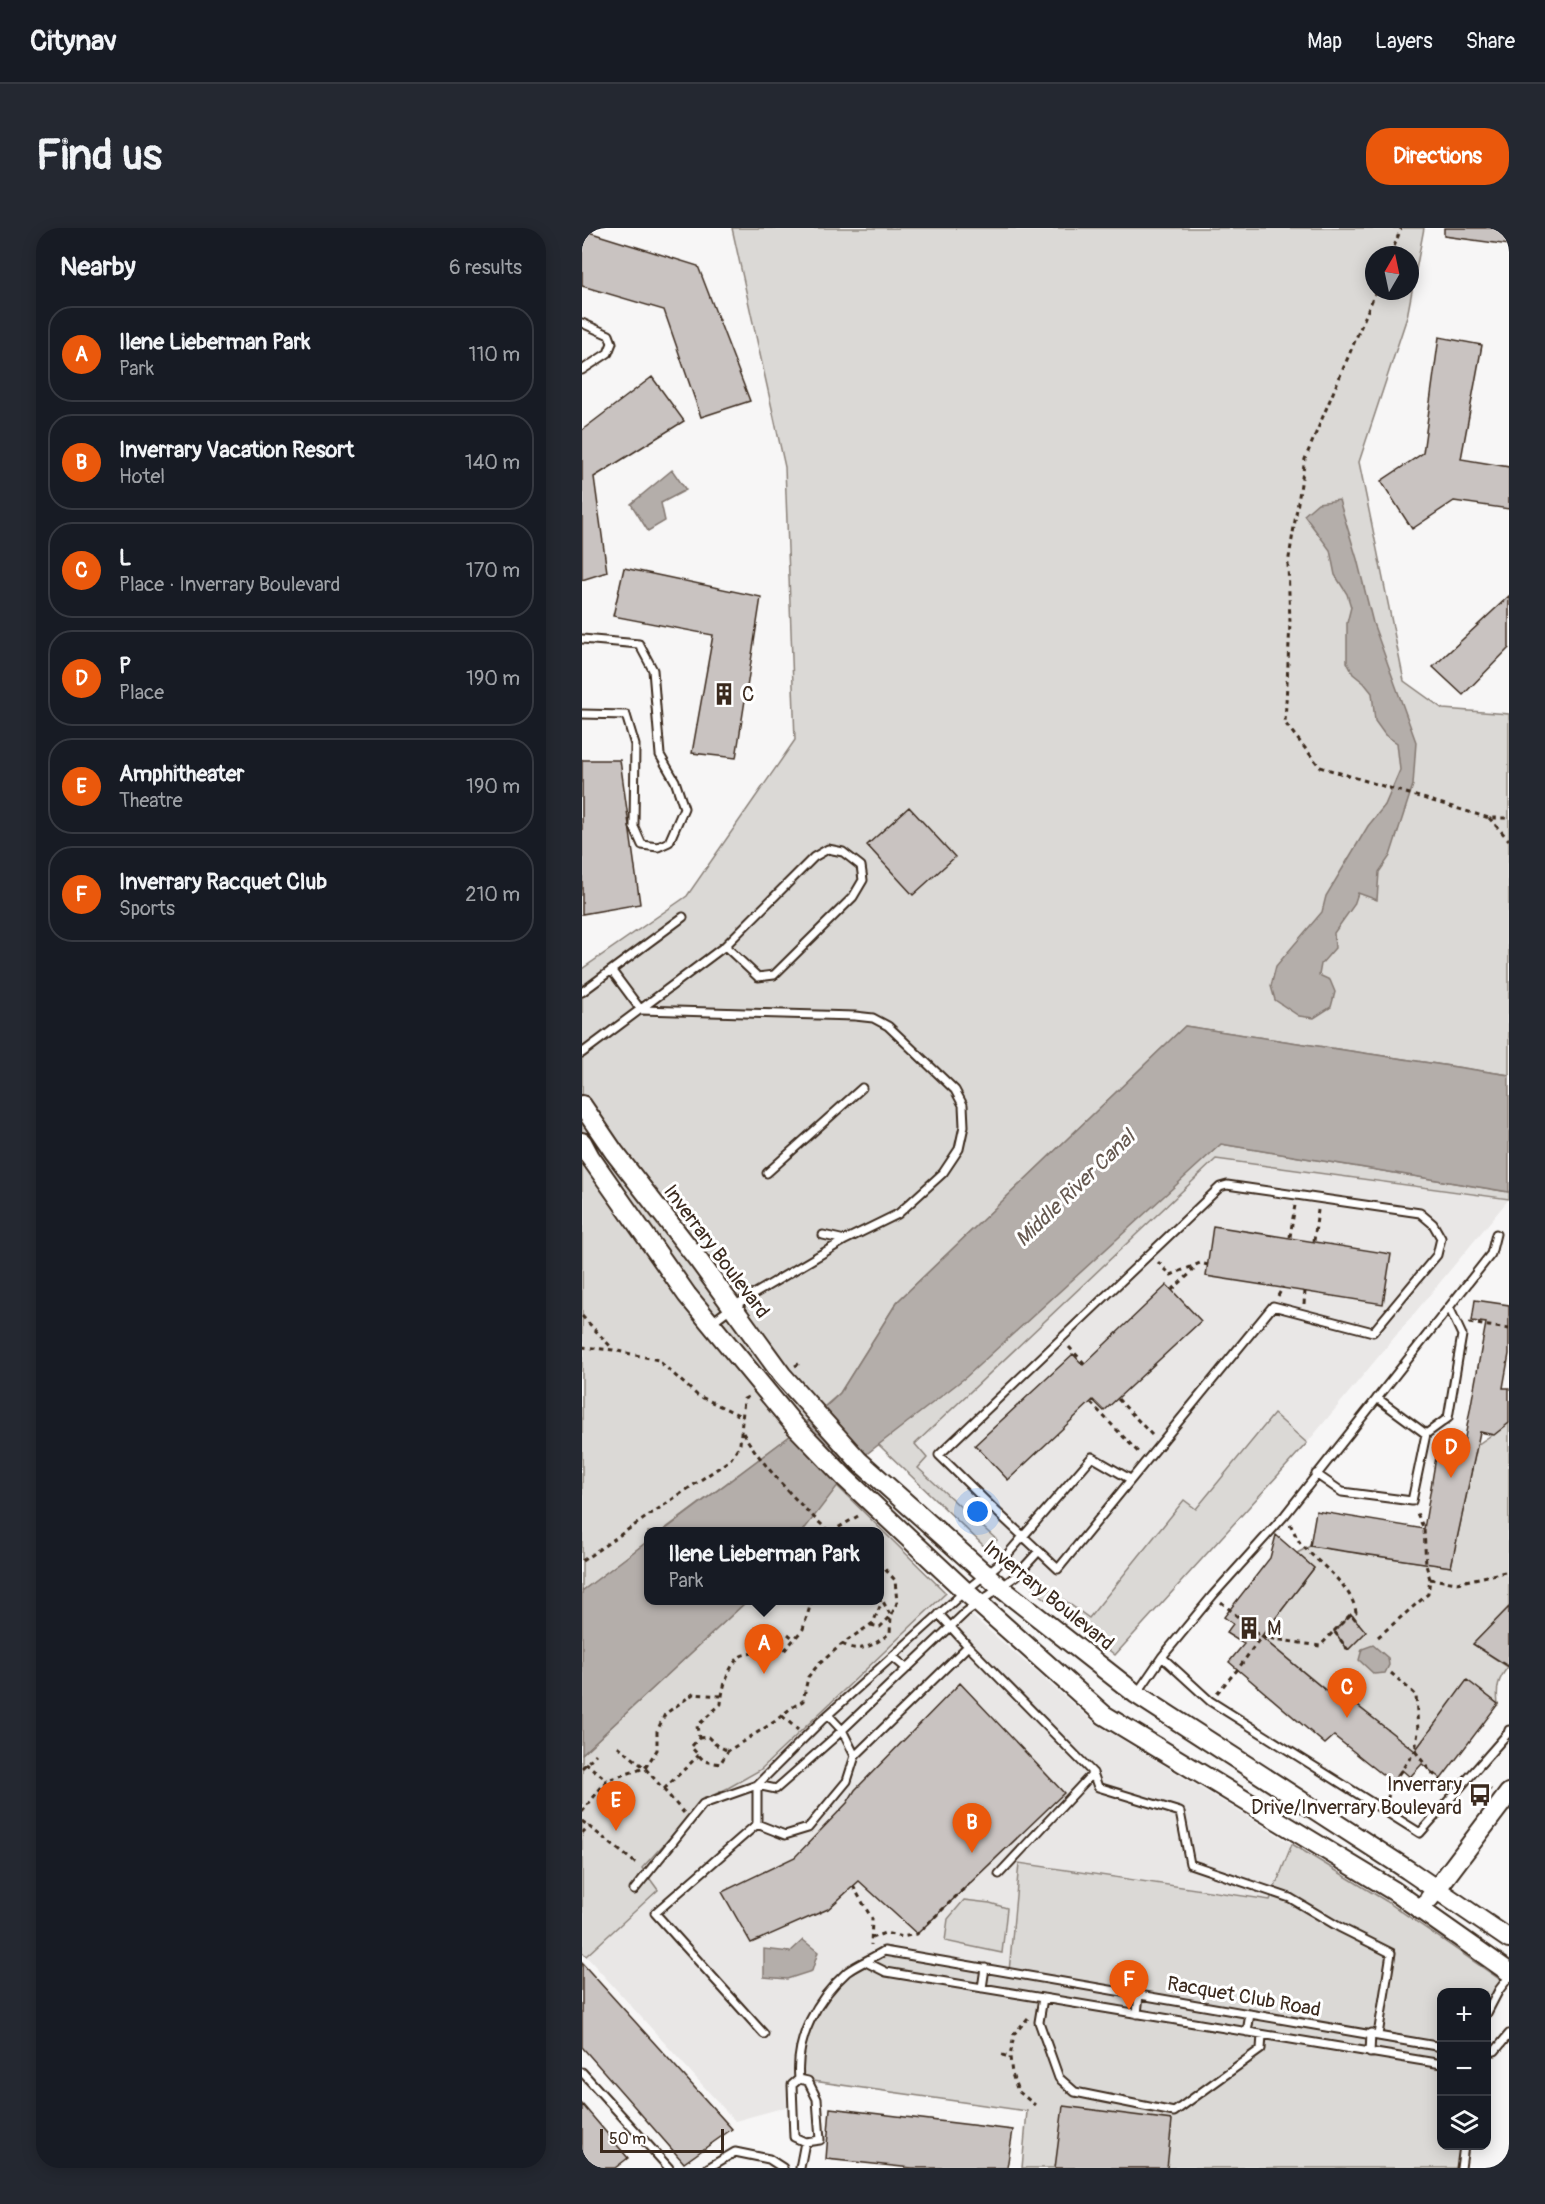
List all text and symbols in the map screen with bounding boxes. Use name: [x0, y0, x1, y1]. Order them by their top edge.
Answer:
text: Citynav: [30, 24, 117, 59]
text: Map: [1307, 28, 1342, 55]
text: Layers: [1375, 28, 1433, 55]
text: Share: [1466, 28, 1515, 55]
button: Directions: [1366, 128, 1509, 185]
text: Find us: [36, 130, 162, 182]
north arrow: [1365, 246, 1419, 300]
text: Nearby: [60, 251, 136, 283]
text: 6 results: [449, 255, 522, 280]
text: Ilene Lieberman Park: [119, 328, 310, 356]
text: A: [75, 342, 88, 367]
text: 110 m: [469, 342, 520, 367]
text: Park: [119, 356, 154, 381]
text: Inverrary Vacation Resort: [119, 436, 354, 464]
text: B: [76, 450, 87, 475]
text: 140 m: [465, 450, 520, 475]
text: Hotel: [119, 464, 165, 489]
text: L: [119, 544, 131, 572]
text: C: [75, 558, 88, 583]
text: 170 m: [466, 558, 520, 583]
text: Place · Inverrary Boulevard: [119, 572, 340, 597]
text: P: [119, 652, 131, 680]
text: D: [75, 666, 88, 691]
text: 190 m: [466, 666, 520, 691]
text: Place: [119, 680, 164, 705]
building icon: C: [711, 681, 737, 707]
place label: C: [742, 682, 754, 707]
text: Amphitheater: [119, 760, 244, 788]
text: E: [76, 774, 87, 799]
text: 190 m: [466, 774, 520, 799]
text: Theatre: [119, 788, 183, 813]
text: Inverrary Racquet Club: [119, 868, 327, 896]
text: F: [75, 882, 88, 907]
text: 210 m: [465, 882, 520, 907]
text: Sports: [119, 896, 175, 921]
water label: Middle River Canal: [1010, 1123, 1142, 1252]
street label: Inverrary Boulevard: [658, 1179, 775, 1323]
pin: D: [1432, 1428, 1470, 1478]
your location: [963, 1497, 992, 1526]
popup: [644, 1527, 884, 1605]
street label: Inverrary Boulevard: [978, 1535, 1119, 1656]
text: Ilene Lieberman Park: [668, 1540, 860, 1568]
text: Park: [668, 1568, 703, 1593]
building icon: M: [1236, 1615, 1262, 1641]
place label: M: [1267, 1616, 1281, 1641]
pin: A: [744, 1624, 783, 1674]
pin: C: [1328, 1668, 1366, 1718]
place label: Inverrary Drive/Inverrary Boulevard: [1251, 1772, 1462, 1820]
pin: E: [597, 1782, 636, 1831]
bus stop icon: Inverrary Drive/Inverrary Boulevard: [1467, 1782, 1493, 1808]
pin: B: [952, 1804, 992, 1853]
pin: F: [1110, 1960, 1148, 2010]
street label: Racquet Club Road: [1165, 1971, 1323, 2022]
map controls: [1437, 1988, 1491, 2150]
button: +: [1437, 1988, 1491, 2042]
button: −: [1437, 2042, 1491, 2096]
button: layers: [1437, 2096, 1491, 2150]
scale bar: [600, 2126, 724, 2154]
text: 50 m: [609, 2129, 646, 2149]

